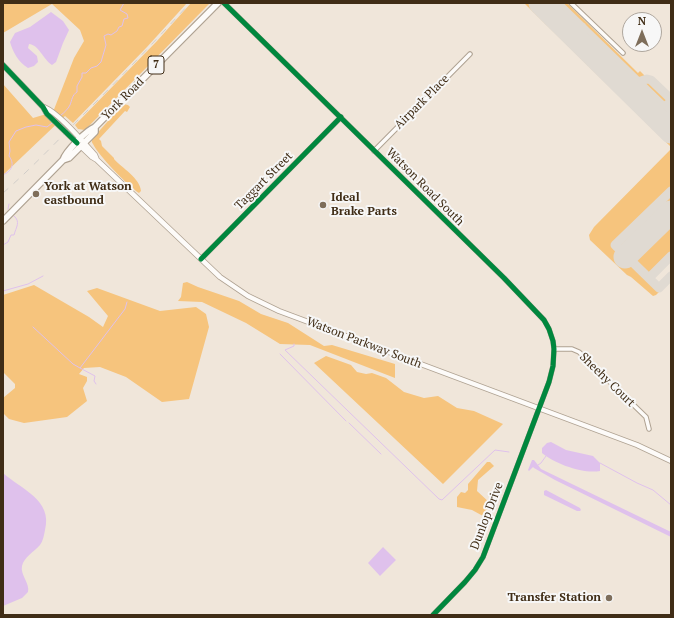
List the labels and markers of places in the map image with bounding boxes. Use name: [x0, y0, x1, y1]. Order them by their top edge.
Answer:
place label: York at Watson eastbound: [44, 180, 132, 208]
marker: York at Watson eastbound: [31, 189, 41, 199]
place label: Ideal Brake Parts: [331, 191, 397, 219]
marker: Ideal Brake Parts: [318, 200, 328, 210]
place label: Transfer Station: [507, 591, 601, 605]
marker: Transfer Station: [604, 593, 614, 603]

